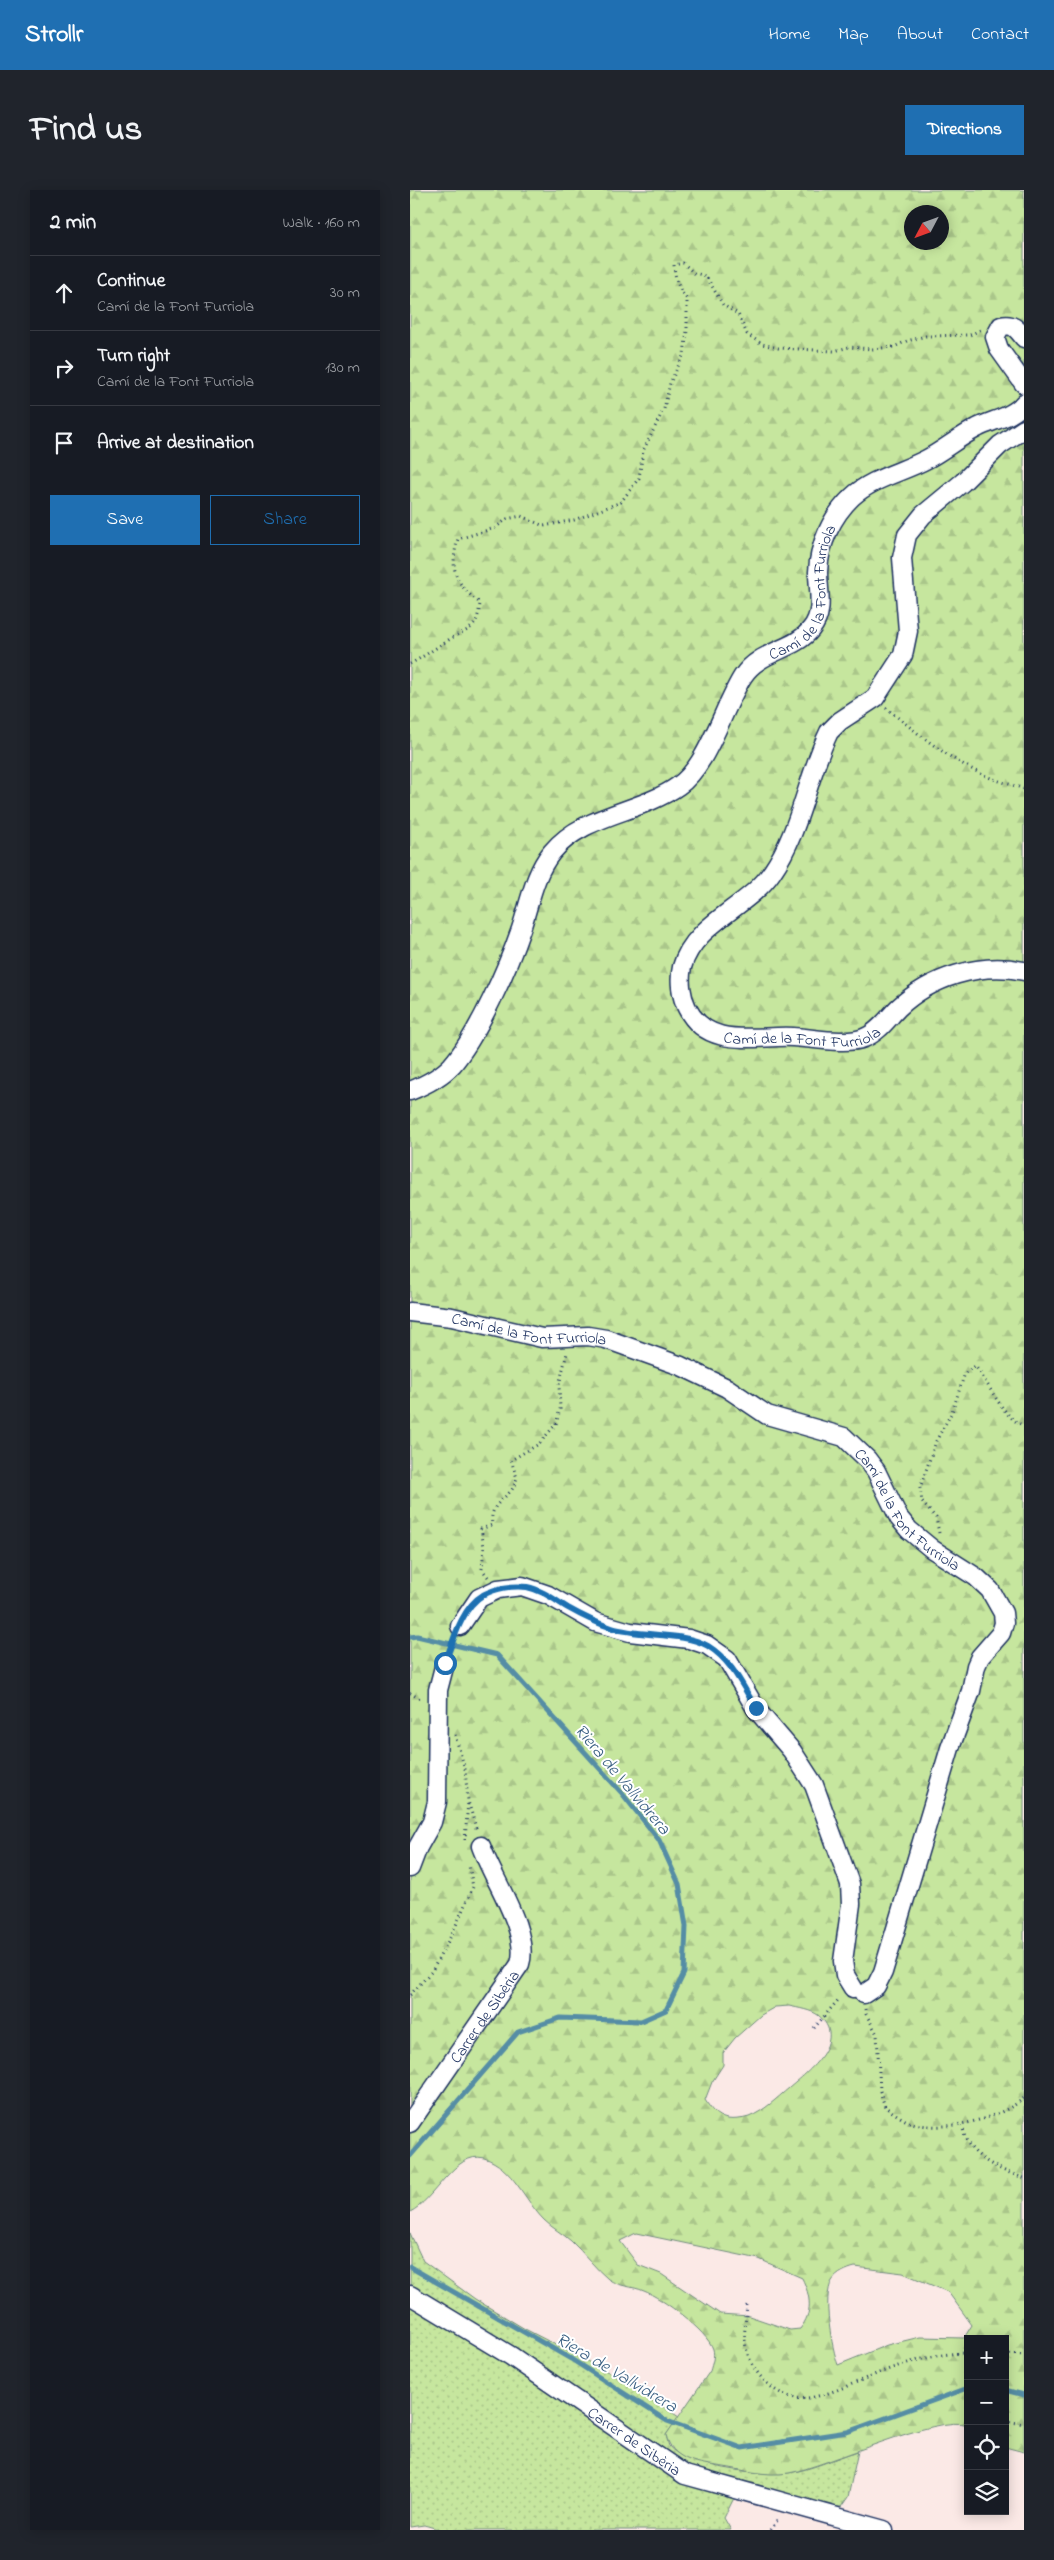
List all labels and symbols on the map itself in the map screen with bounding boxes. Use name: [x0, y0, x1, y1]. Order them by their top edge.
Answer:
north arrow: [904, 205, 949, 250]
street label: Camí de la Font Furriola: [765, 521, 843, 667]
street label: Camí de la Font Furriola: [722, 1021, 887, 1055]
street label: Camí de la Font Furriola: [449, 1307, 608, 1353]
street label: Camí de la Font Furriola: [848, 1443, 964, 1578]
route start: [434, 1652, 457, 1675]
route end: [745, 1697, 768, 1720]
water label: Riera de Vallvidrera: [567, 1719, 676, 1841]
street label: Carrer de Sibèria: [445, 1966, 526, 2069]
water label: Riera de Vallvidrera: [550, 2327, 682, 2420]
street label: Carrer de Sibèria: [582, 2402, 685, 2483]

